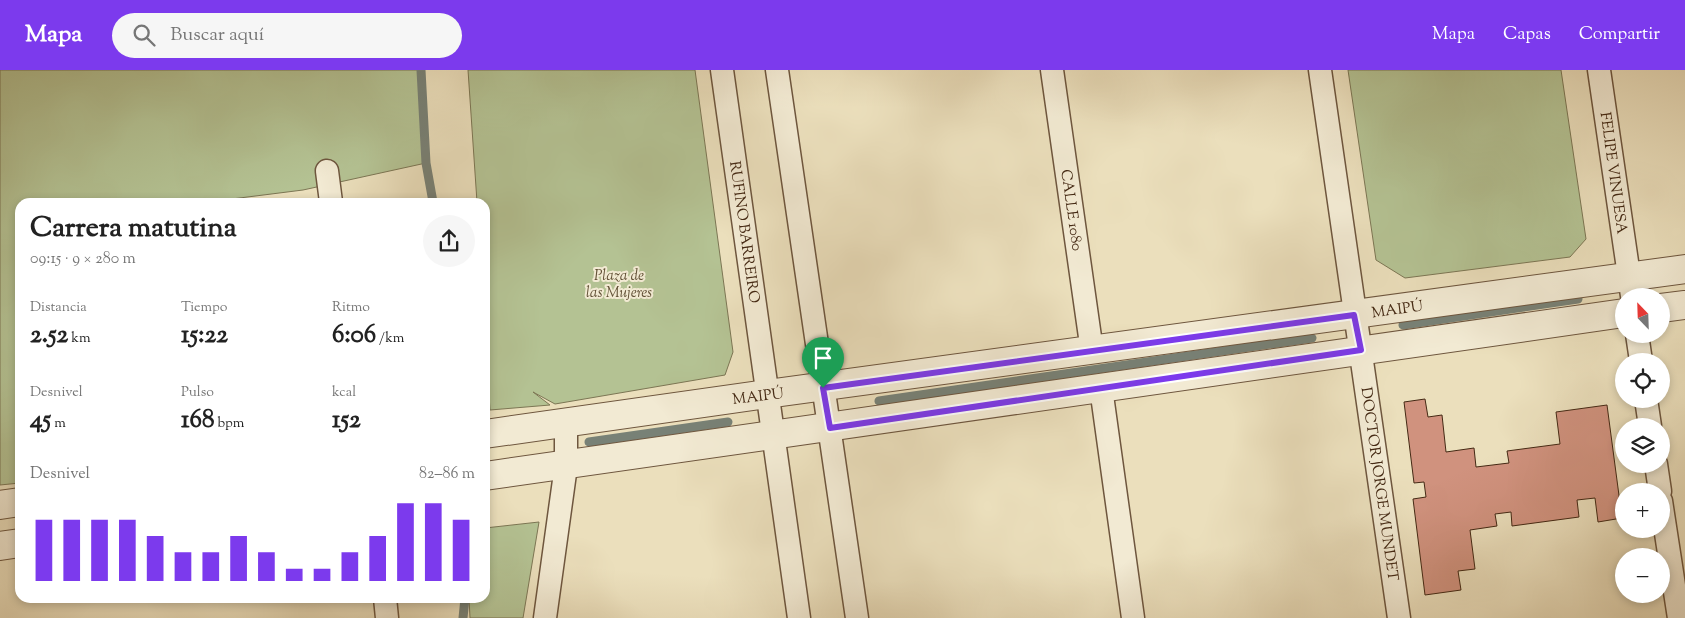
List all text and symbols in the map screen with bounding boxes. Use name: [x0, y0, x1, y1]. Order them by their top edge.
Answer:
search box: [112, 13, 462, 58]
text: Mapa: [25, 18, 82, 52]
icon: search: [130, 21, 158, 49]
text: Buscar aquí: [170, 22, 264, 49]
text: Mapa: [1432, 22, 1475, 48]
text: Capas: [1503, 22, 1551, 48]
text: Compartir: [1579, 22, 1660, 48]
street label: FELIPE VINUESA: [1594, 111, 1631, 236]
street label: RUFINO BARREIRO: [723, 160, 764, 305]
street label: CALLE 1080: [1054, 168, 1087, 252]
text: Carrera matutina: [30, 209, 237, 249]
button: share: [423, 215, 475, 267]
text: 09:15 · 9 × 280 m: [30, 248, 136, 271]
park label: Plaza de las Mujeres: [586, 266, 652, 304]
north arrow: [1615, 288, 1670, 342]
map controls: [1615, 288, 1670, 603]
street label: MAIPÚ: [1370, 295, 1424, 324]
text: Distancia: [30, 298, 87, 318]
text: Tiempo: [181, 298, 227, 318]
text: Ritmo: [332, 298, 370, 318]
text: 2.52: [30, 318, 68, 354]
text: 15:22: [181, 318, 228, 354]
text: 6:06: [332, 318, 376, 354]
text: km: [68, 329, 90, 349]
text: /km: [376, 329, 404, 349]
pin: [802, 337, 844, 388]
icon: arrive: [809, 344, 837, 372]
button: locate: [1615, 353, 1670, 408]
street label: MAIPÚ: [731, 382, 785, 411]
text: Desnivel: [30, 383, 83, 403]
text: Pulso: [181, 383, 214, 403]
text: kcal: [332, 383, 356, 403]
street label: DOCTOR JORGE MUNDET: [1355, 386, 1403, 583]
text: 45: [30, 403, 51, 439]
text: 168: [181, 403, 214, 439]
text: 152: [332, 403, 361, 439]
text: m: [51, 414, 66, 434]
text: bpm: [214, 414, 244, 434]
button: layers: [1615, 418, 1670, 473]
text: Desnivel: [30, 463, 90, 486]
text: 82–86 m: [419, 463, 475, 486]
button: +: [1615, 483, 1670, 538]
button: −: [1615, 548, 1670, 603]

